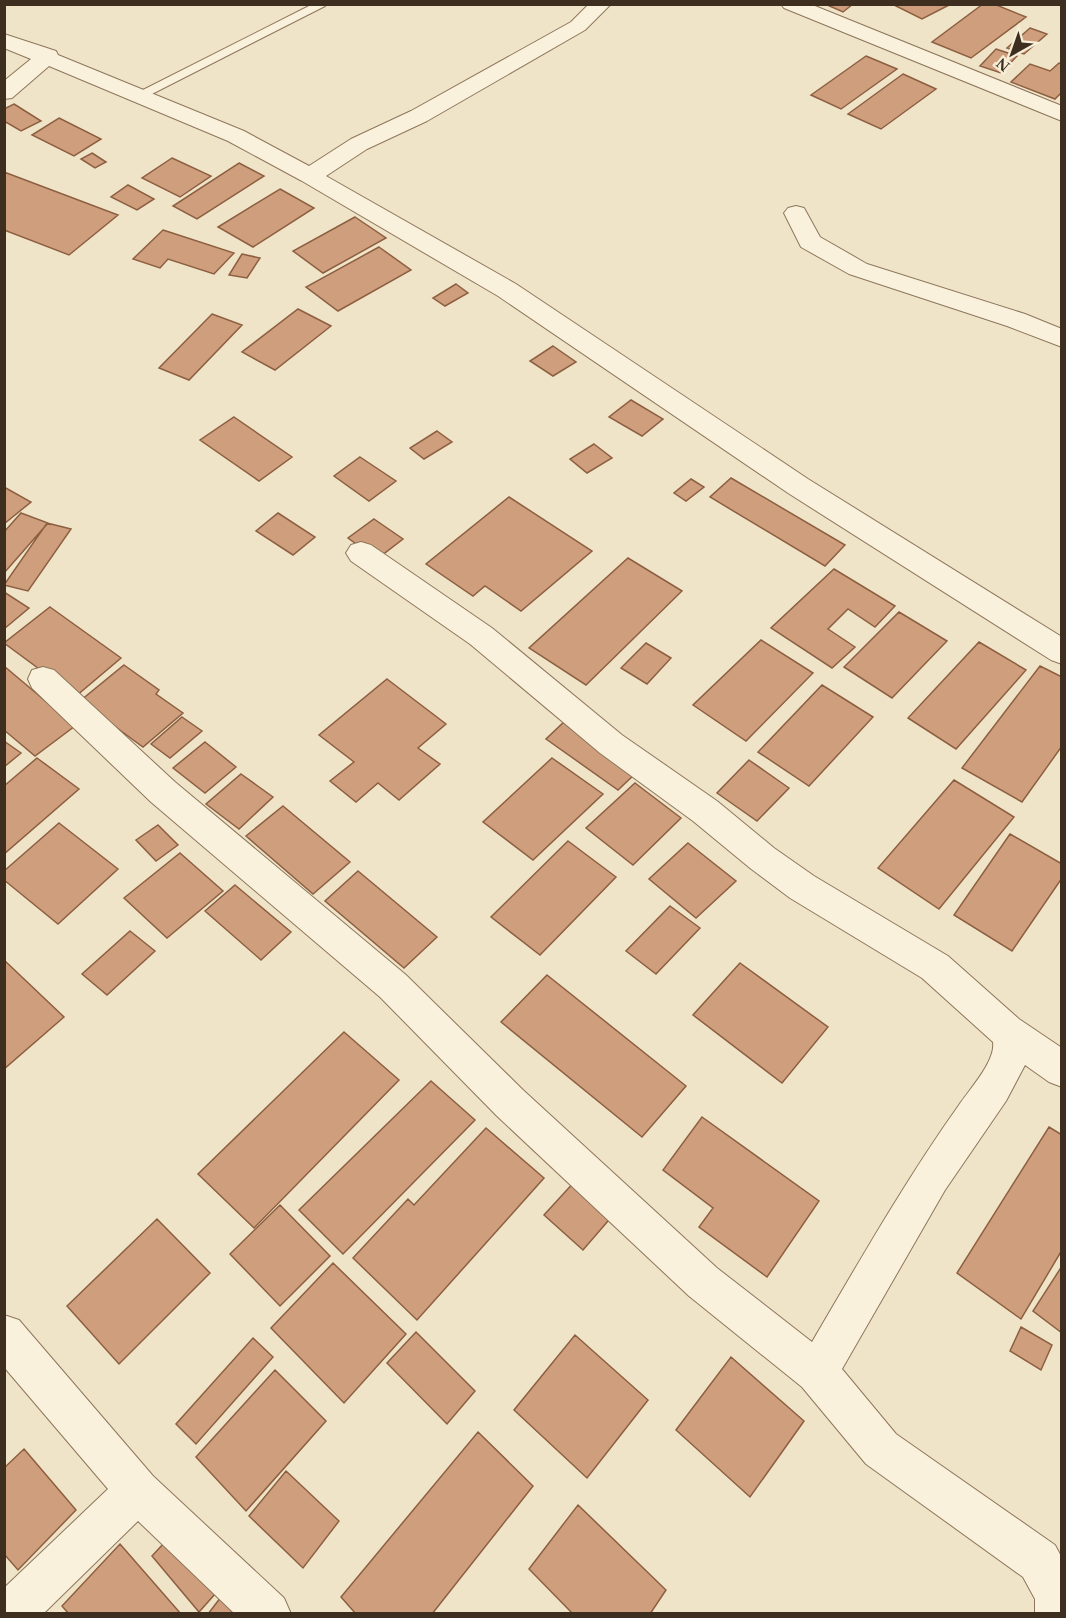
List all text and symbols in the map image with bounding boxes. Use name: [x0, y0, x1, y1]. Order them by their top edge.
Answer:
north arrow: [982, 24, 1042, 84]
text: N: [992, 55, 1013, 75]

